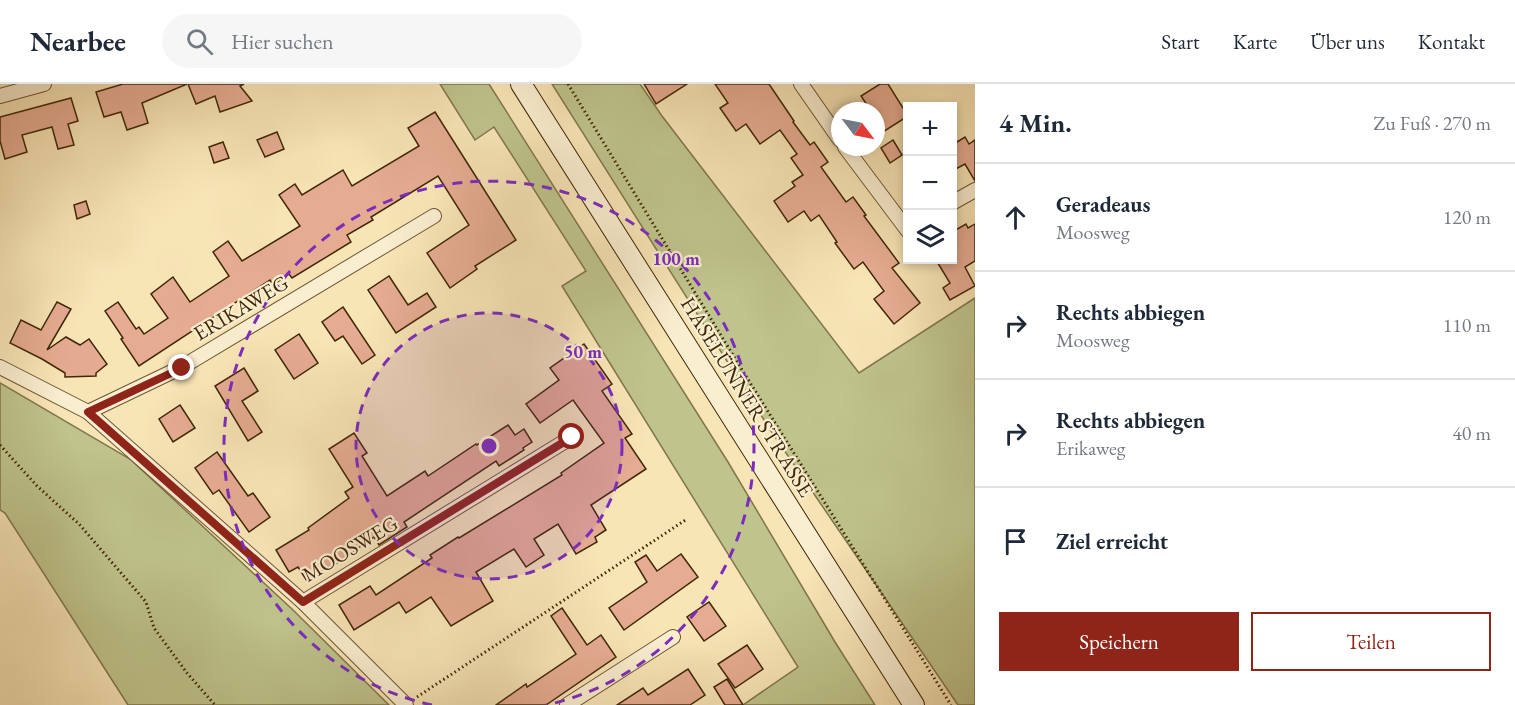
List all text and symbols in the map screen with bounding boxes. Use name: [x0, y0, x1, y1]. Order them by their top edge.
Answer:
search box: [162, 14, 582, 68]
text: Nearbee: [30, 23, 126, 59]
icon: search: [183, 25, 216, 58]
text: Hier suchen: [231, 27, 334, 56]
text: Start: [1161, 28, 1200, 55]
text: Karte: [1233, 28, 1277, 55]
text: Über uns: [1310, 28, 1385, 55]
text: Kontakt: [1418, 28, 1485, 55]
north arrow: [831, 102, 885, 156]
map controls: [903, 102, 957, 264]
button: +: [903, 102, 957, 156]
text: 4 Min.: [999, 106, 1072, 140]
text: Zu Fuß · 270 m: [1373, 110, 1491, 136]
button: −: [903, 156, 957, 210]
text: Geradeaus: [1056, 190, 1150, 219]
icon: ahead: [999, 201, 1032, 234]
text: 120 m: [1443, 204, 1491, 230]
button: layers: [903, 210, 957, 264]
text: Moosweg: [1056, 219, 1130, 245]
text: 100 m: [652, 247, 700, 270]
street label: ERIKAWEG: [188, 269, 293, 347]
street label: HASELÜNNER STRASSE: [675, 292, 820, 502]
text: Rechts abbiegen: [1056, 298, 1205, 327]
icon: right: [999, 309, 1032, 342]
text: 110 m: [1443, 312, 1491, 338]
text: Moosweg: [1056, 327, 1130, 353]
text: 50 m: [564, 340, 602, 363]
route end: [168, 354, 194, 380]
text: Rechts abbiegen: [1056, 406, 1205, 435]
icon: right: [999, 417, 1032, 450]
text: 40 m: [1452, 420, 1491, 446]
route start: [558, 423, 584, 449]
text: Erikaweg: [1056, 435, 1126, 461]
centre of rings: [479, 436, 499, 456]
street label: MOOSWEG: [297, 509, 403, 588]
icon: arrive: [999, 525, 1032, 558]
text: Ziel erreicht: [1056, 527, 1168, 556]
button: Speichern: [999, 612, 1239, 671]
button: Teilen: [1251, 612, 1491, 671]

